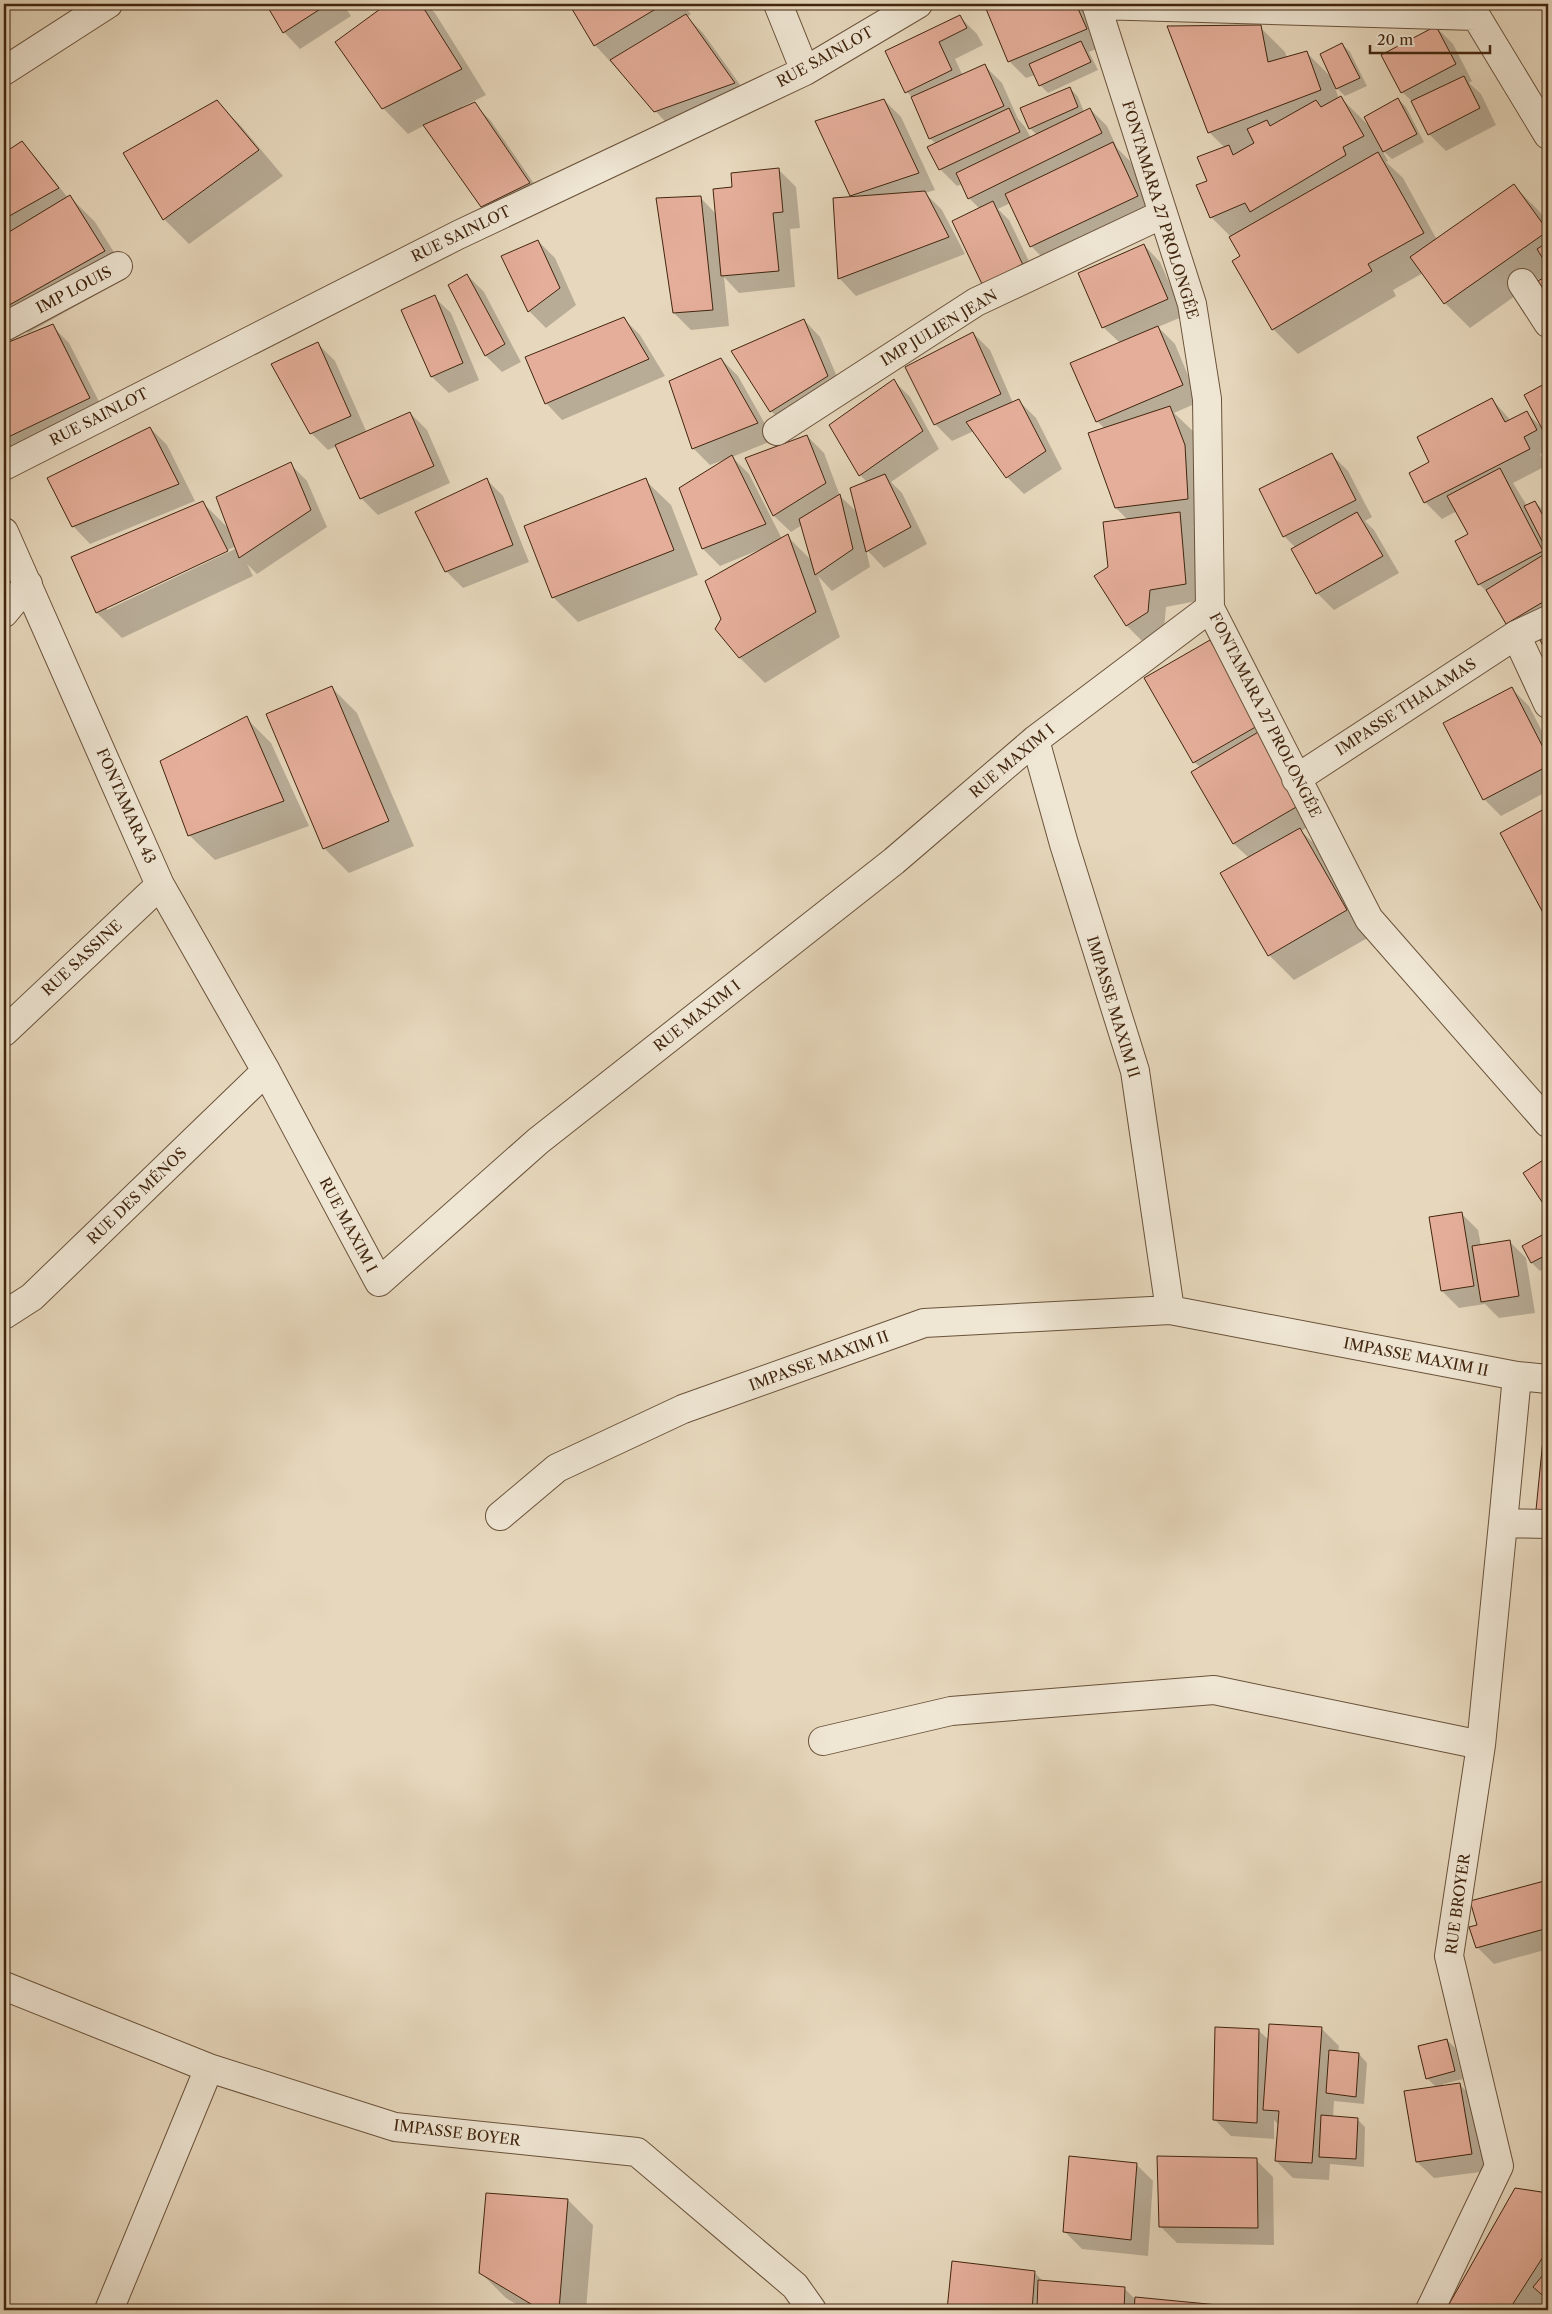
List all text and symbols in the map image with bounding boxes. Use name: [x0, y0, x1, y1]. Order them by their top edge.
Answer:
street label: RUE SAINLOT: [773, 22, 877, 91]
scale bar: [1370, 22, 1490, 54]
text: 20 m: [1377, 30, 1413, 49]
street label: FONTAMARA 27 PROLONGÉE: [1118, 98, 1203, 321]
street label: RUE SAINLOT: [408, 201, 514, 266]
street label: IMP LOUIS: [33, 262, 115, 317]
street label: IMP JULIEN JEAN: [877, 285, 1001, 370]
street label: RUE SAINLOT: [46, 383, 152, 450]
street label: FONTAMARA 27 PROLONGÉE: [1205, 609, 1326, 820]
street label: IMPASSE THALAMAS: [1332, 654, 1480, 759]
street label: RUE MAXIM I: [965, 720, 1058, 802]
street label: FONTAMARA 43: [92, 745, 160, 866]
street label: RUE SASSINE: [38, 916, 126, 1000]
street label: IMPASSE MAXIM II: [1083, 934, 1144, 1080]
street label: RUE MAXIM I: [649, 976, 744, 1055]
street label: RUE DES MÉNOS: [83, 1143, 190, 1248]
street label: RUE MAXIM I: [315, 1174, 382, 1276]
street label: IMPASSE MAXIM II: [746, 1326, 891, 1395]
street label: IMPASSE MAXIM II: [1342, 1333, 1490, 1380]
street label: RUE BROYER: [1441, 1851, 1474, 1956]
street label: IMPASSE BOYER: [393, 2115, 523, 2150]

